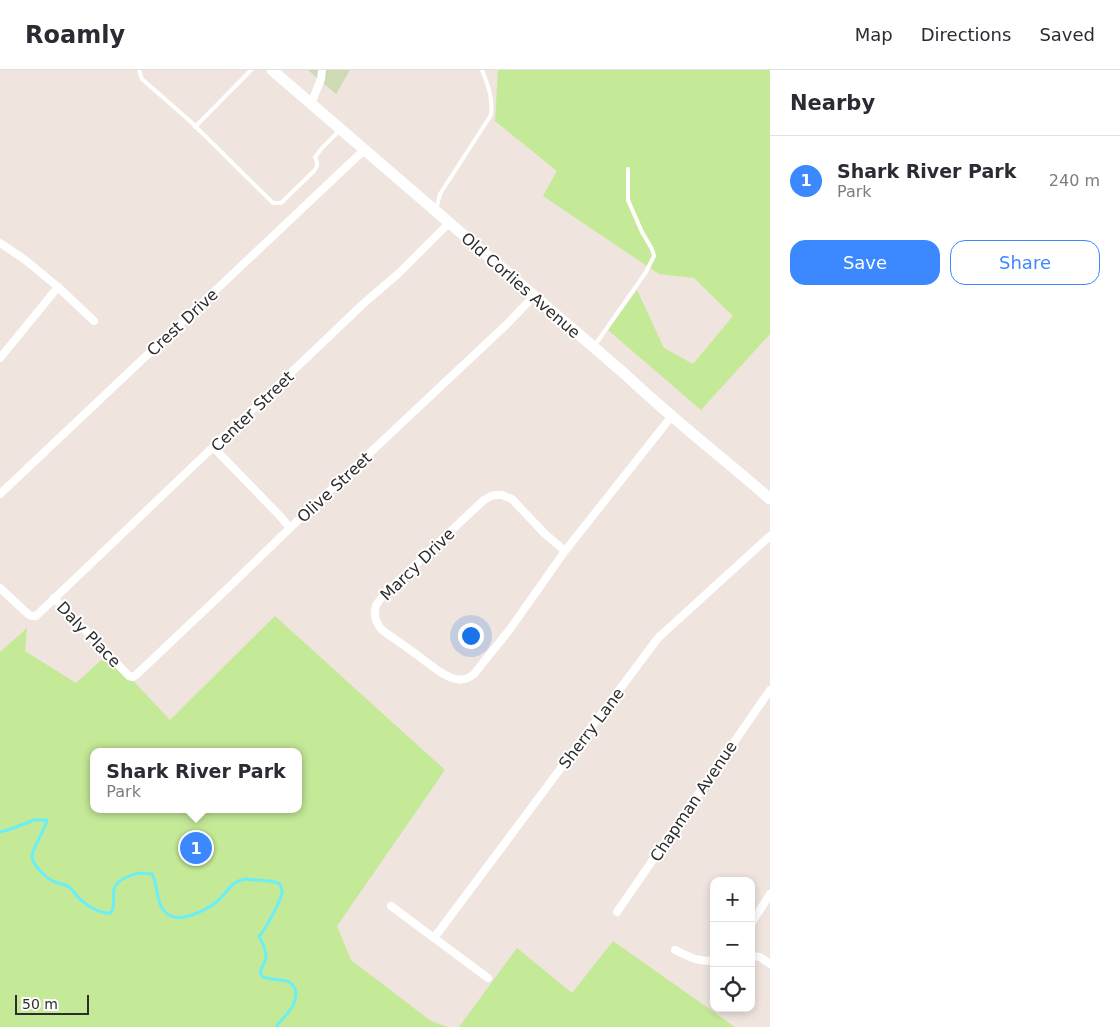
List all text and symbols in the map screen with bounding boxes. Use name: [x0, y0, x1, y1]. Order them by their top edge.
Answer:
text: Roamly: [25, 21, 125, 49]
text: Map: [855, 24, 893, 45]
text: Directions: [921, 24, 1011, 45]
text: Saved: [1039, 24, 1095, 45]
text: Nearby: [790, 91, 875, 115]
text: Shark River Park: [837, 160, 1016, 182]
text: 1: [800, 171, 812, 190]
text: 240 m: [1049, 171, 1100, 190]
text: Park: [837, 182, 872, 201]
street label: Old Corlies Avenue: [457, 229, 584, 342]
button: Save: [790, 240, 940, 285]
button: Share: [950, 240, 1100, 285]
street label: Crest Drive: [143, 285, 222, 360]
street label: Center Street: [207, 367, 298, 456]
street label: Olive Street: [293, 448, 375, 527]
street label: Marcy Drive: [376, 524, 458, 604]
street label: Daly Place: [53, 598, 125, 671]
your location: [458, 623, 484, 649]
street label: Sherry Lane: [555, 684, 628, 772]
street label: Chapman Avenue: [646, 737, 741, 865]
popup: [90, 748, 302, 813]
text: Shark River Park: [106, 760, 286, 782]
text: Park: [106, 782, 141, 801]
pin: 1: [180, 829, 212, 867]
map controls: [710, 877, 755, 1012]
button: +: [710, 877, 755, 922]
button: −: [710, 922, 755, 967]
button: locate: [710, 967, 755, 1012]
scale bar: [15, 992, 89, 1015]
text: 50 m: [22, 996, 58, 1012]

